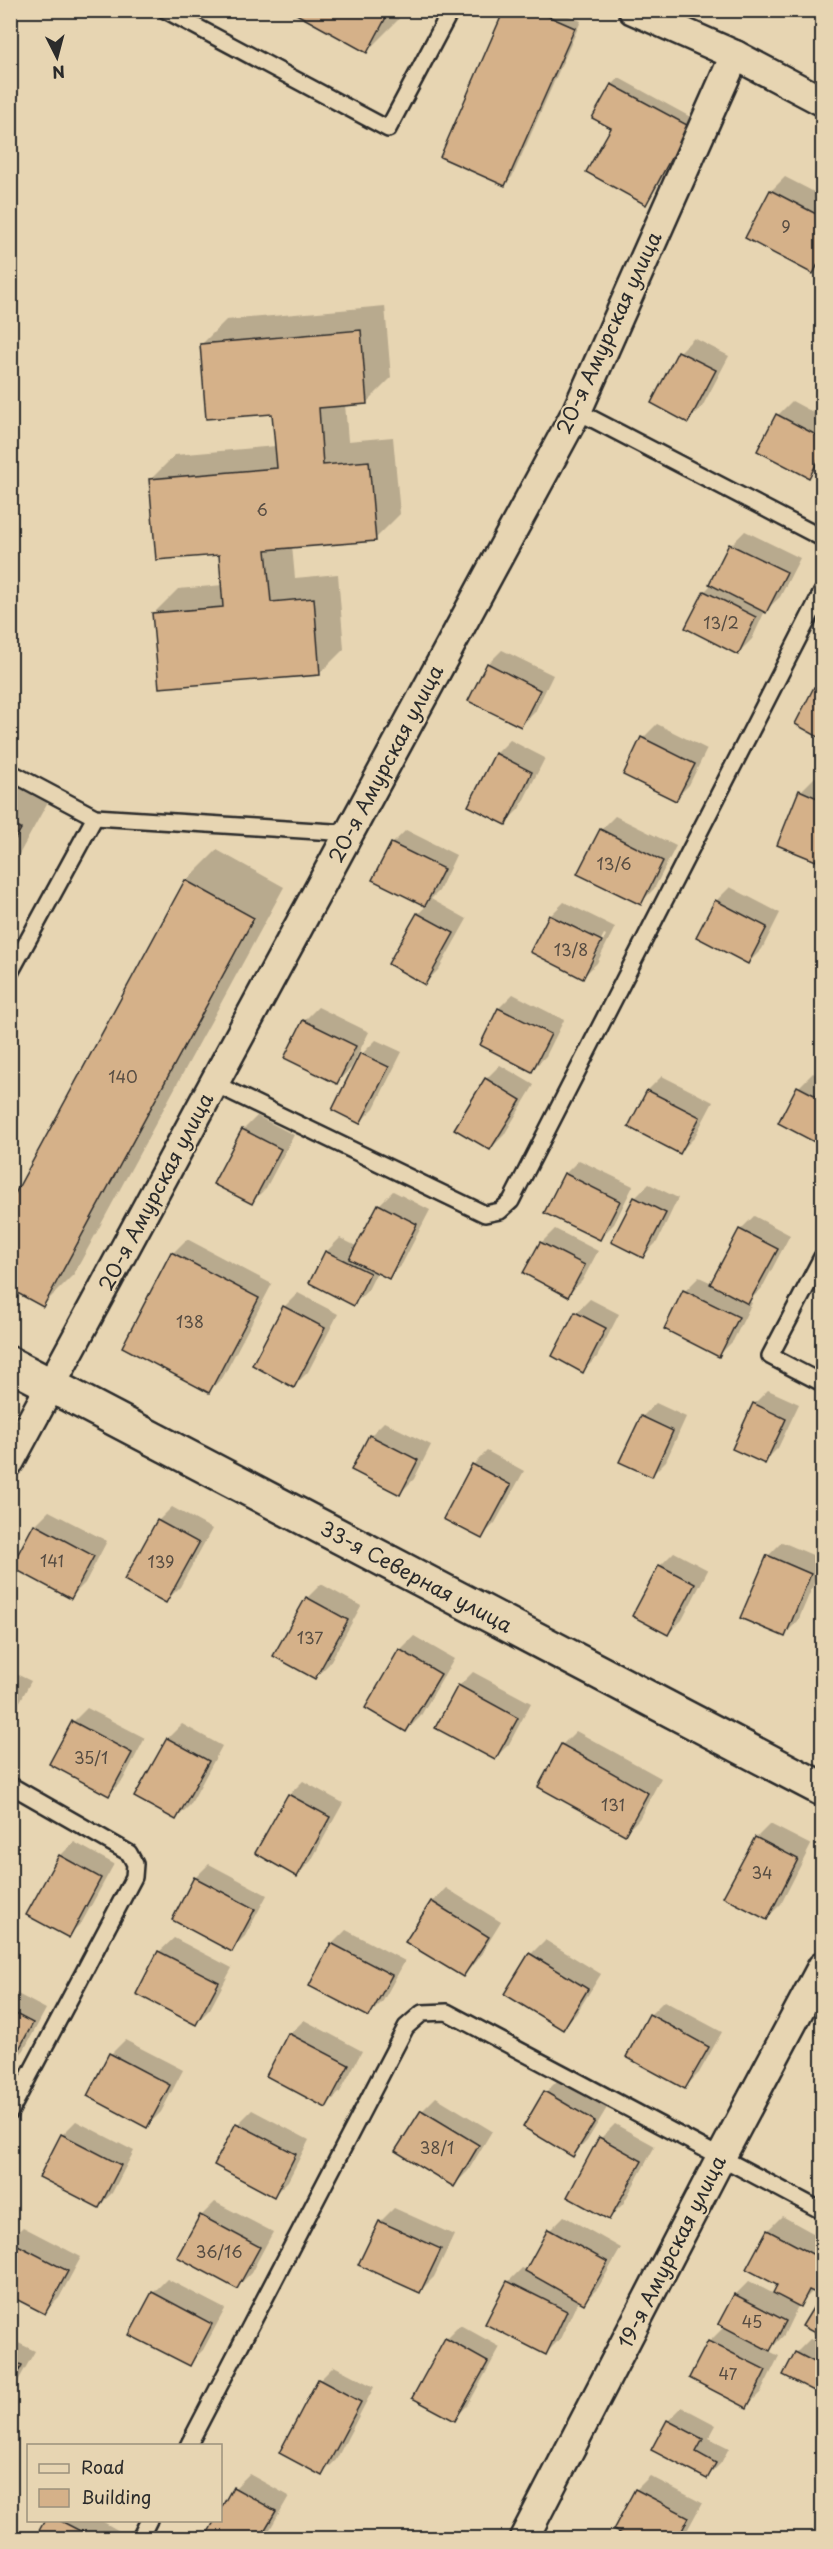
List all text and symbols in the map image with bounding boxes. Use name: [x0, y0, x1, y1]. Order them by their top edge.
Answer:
north arrow: [27, 27, 87, 87]
text: N: [51, 60, 66, 86]
house number: 9: [781, 214, 791, 238]
street label: 20-я Амурская улица: [548, 226, 668, 439]
house number: 6: [256, 497, 268, 521]
house number: 13/2: [703, 610, 739, 634]
street label: 20-я Амурская улица: [320, 659, 450, 868]
house number: 13/6: [597, 851, 631, 875]
house number: 13/8: [554, 937, 588, 961]
house number: 140: [108, 1064, 138, 1088]
street label: 20-я Амурская улица: [90, 1087, 220, 1296]
house number: 138: [176, 1309, 204, 1333]
street label: 33-я Северная улица: [315, 1513, 518, 1640]
house number: 141: [40, 1548, 64, 1572]
house number: 139: [148, 1549, 174, 1573]
house number: 137: [297, 1625, 323, 1649]
house number: 35/1: [74, 1745, 108, 1769]
house number: 131: [601, 1792, 625, 1816]
house number: 34: [751, 1860, 773, 1884]
house number: 38/1: [420, 2135, 454, 2159]
street label: 19-я Амурская улица: [609, 2150, 733, 2353]
house number: 36/16: [196, 2239, 242, 2263]
house number: 45: [742, 2309, 762, 2333]
house number: 47: [719, 2361, 738, 2385]
legend: [27, 2444, 222, 2522]
text: Road: [81, 2453, 125, 2480]
text: Building: [81, 2483, 151, 2510]

